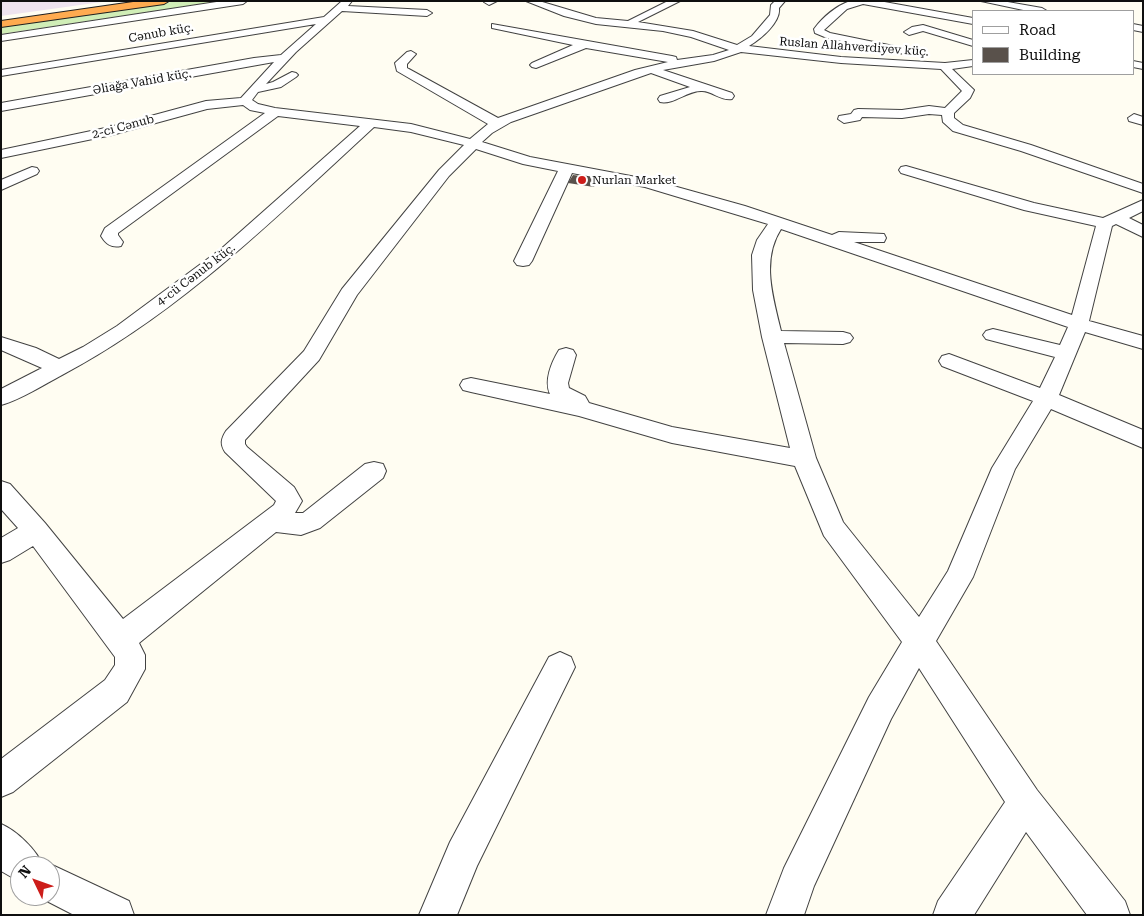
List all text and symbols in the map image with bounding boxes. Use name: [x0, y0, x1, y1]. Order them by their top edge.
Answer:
legend: [972, 10, 1134, 75]
street label: Cənub küç.: [127, 20, 195, 46]
text: Road: [1019, 21, 1056, 39]
street label: Ruslan Allahverdiyev küç.: [779, 35, 929, 59]
text: Building: [1019, 46, 1080, 64]
street label: Əliağa Vahid küç.: [92, 66, 192, 98]
street label: 2-ci Cənub: [90, 112, 156, 142]
place label: Nurlan Market: [592, 173, 676, 187]
marker: Nurlan Market: [576, 174, 588, 186]
street label: 4-cü Cənub küç.: [154, 241, 238, 309]
north arrow: [10, 856, 60, 906]
text: N: [15, 862, 34, 881]

